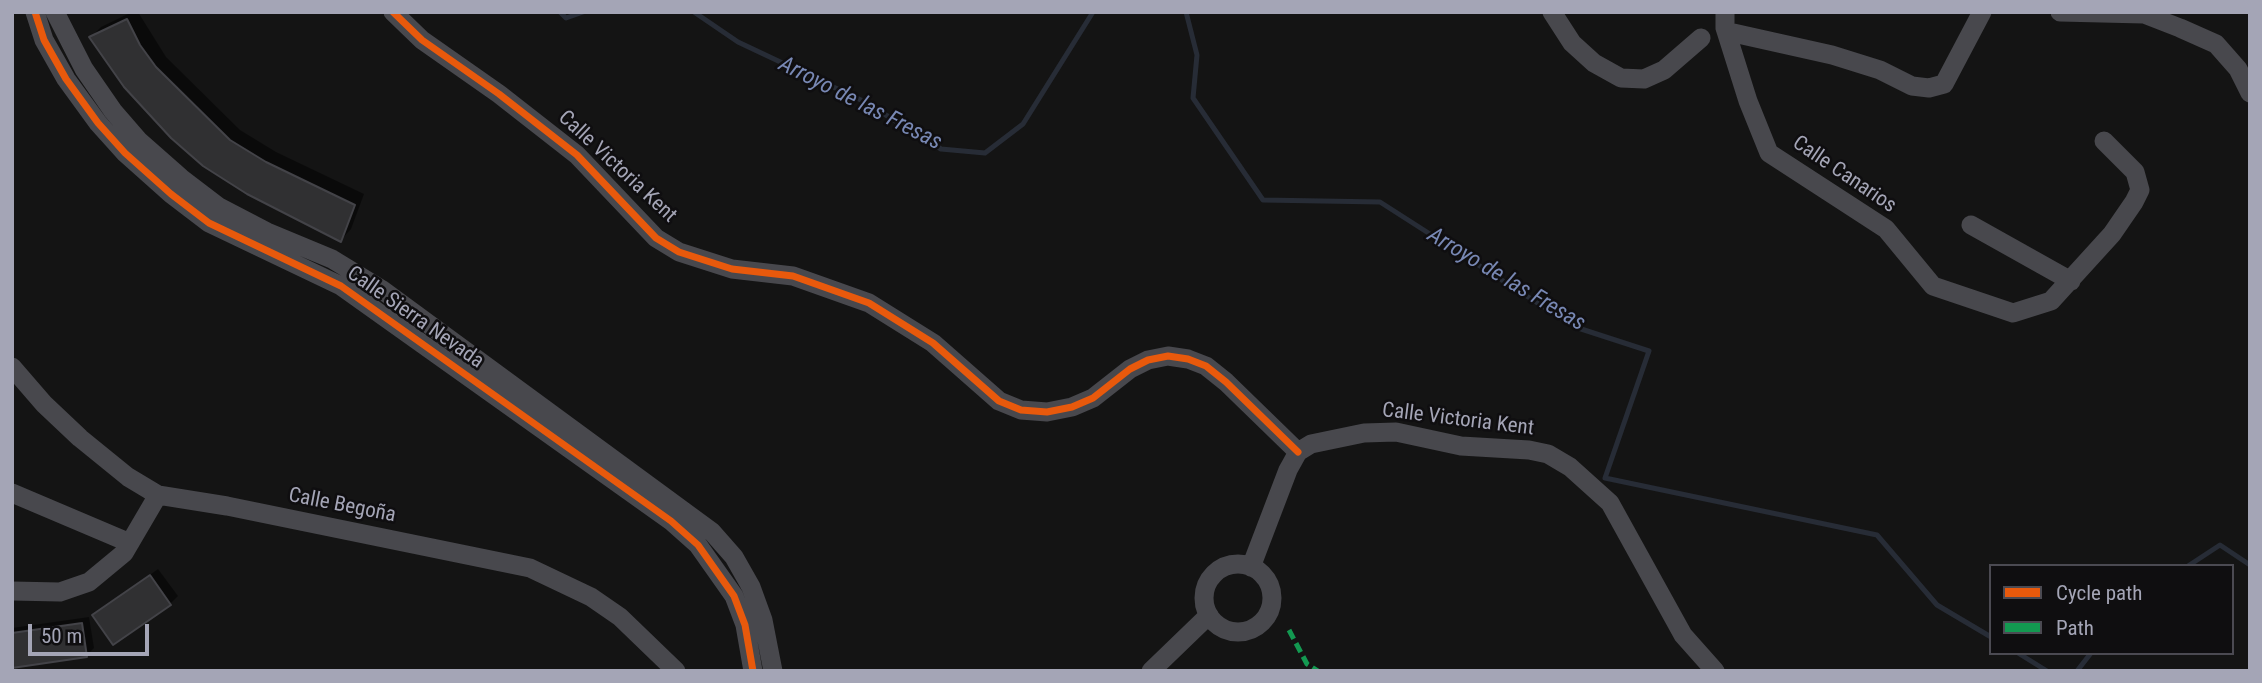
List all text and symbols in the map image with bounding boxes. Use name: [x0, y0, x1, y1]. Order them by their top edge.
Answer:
water label: Arroyo de las Fresas: [774, 51, 946, 157]
street label: Calle Victoria Kent: [553, 106, 681, 228]
street label: Calle Canarios: [1787, 131, 1901, 219]
water label: Arroyo de las Fresas: [1422, 222, 1590, 338]
street label: Calle Sierra Nevada: [342, 261, 488, 375]
street label: Calle Victoria Kent: [1381, 398, 1535, 442]
street label: Calle Begoña: [286, 483, 398, 529]
legend: [1989, 564, 2234, 655]
text: Cycle path: [2056, 581, 2142, 605]
scale bar: [32, 610, 152, 654]
text: Path: [2056, 616, 2094, 640]
text: 50 m: [41, 624, 82, 648]

